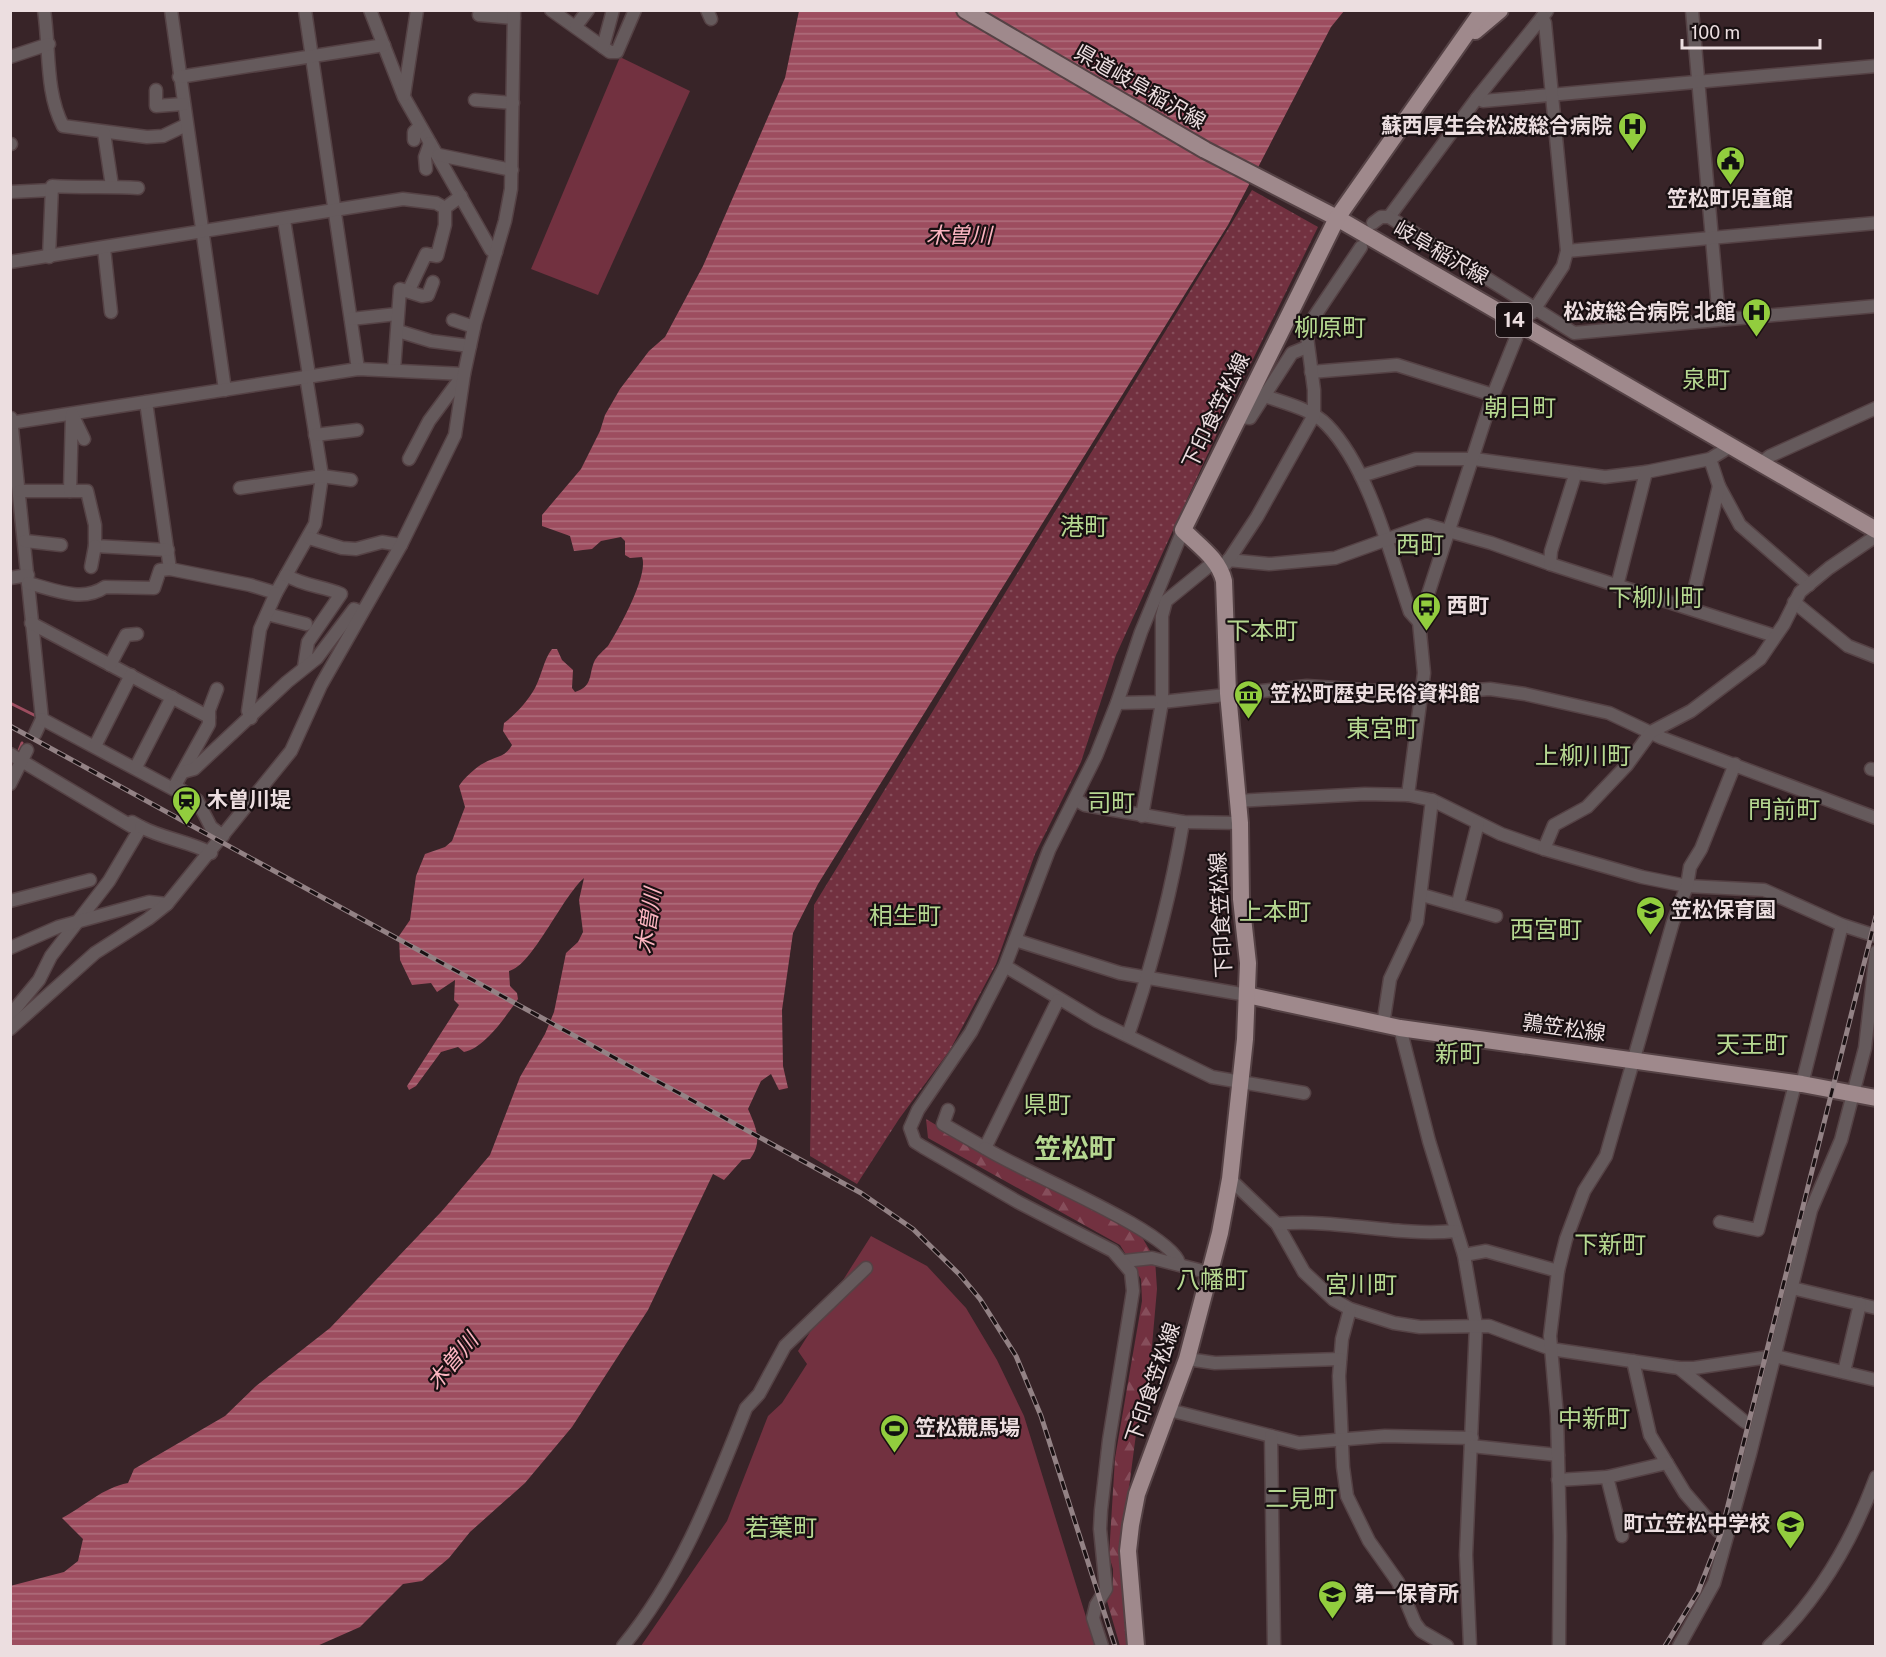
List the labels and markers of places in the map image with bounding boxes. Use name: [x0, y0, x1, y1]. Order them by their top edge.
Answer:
hospital icon: 蘇西厚生会松波総合病院: [1617, 110, 1649, 152]
place label: 蘇西厚生会松波総合病院: [1381, 113, 1612, 138]
public building icon: 笠松町児童館: [1714, 144, 1746, 186]
place label: 笠松町児童館: [1667, 186, 1793, 211]
hospital icon: 松波総合病院 北館: [1741, 296, 1773, 338]
place label: 松波総合病院 北館: [1563, 299, 1736, 324]
bus stop icon: 西町: [1410, 590, 1442, 632]
place label: 西町: [1447, 593, 1489, 618]
museum icon: 笠松町歴史民俗資料館: [1233, 678, 1265, 720]
place label: 笠松町歴史民俗資料館: [1270, 681, 1480, 706]
station icon: 木曽川堤: [170, 784, 202, 826]
place label: 木曽川堤: [207, 787, 291, 812]
school or university icon: 笠松保育園: [1634, 894, 1666, 936]
place label: 笠松保育園: [1671, 897, 1776, 922]
sports icon: 笠松競馬場: [878, 1412, 910, 1454]
place label: 笠松競馬場: [915, 1415, 1020, 1440]
school or university icon: 町立笠松中学校: [1775, 1508, 1807, 1550]
place label: 町立笠松中学校: [1623, 1511, 1770, 1536]
school or university icon: 第一保育所: [1317, 1578, 1349, 1620]
place label: 第一保育所: [1354, 1581, 1459, 1606]

